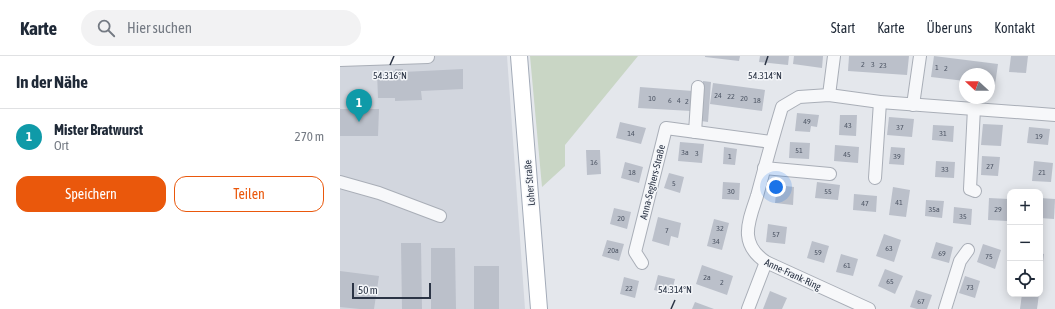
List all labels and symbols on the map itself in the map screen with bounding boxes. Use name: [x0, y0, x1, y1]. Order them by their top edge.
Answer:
house number: 2: [861, 60, 865, 69]
house number: 3: [871, 60, 875, 69]
house number: 23: [879, 61, 887, 70]
house number: 1: [935, 63, 939, 72]
house number: 2: [944, 64, 948, 73]
north arrow: [959, 68, 995, 104]
text: 54.316°N: [373, 70, 407, 81]
text: 54.314°N: [748, 70, 782, 81]
pin: 1: [346, 89, 372, 122]
house number: 24: [714, 91, 722, 100]
house number: 22: [727, 92, 735, 101]
house number: 10: [648, 94, 656, 103]
house number: 20: [740, 94, 748, 103]
house number: 6: [668, 96, 672, 105]
house number: 4: [677, 96, 681, 105]
house number: 18: [753, 96, 761, 105]
house number: 2: [685, 97, 689, 106]
house number: 49: [803, 117, 811, 126]
house number: 43: [844, 121, 852, 130]
house number: 37: [896, 123, 904, 132]
house number: 14: [627, 129, 635, 138]
house number: 31: [939, 129, 947, 138]
house number: 19: [1035, 132, 1043, 141]
street label: Anna-Seghers-Straße: [638, 143, 667, 221]
house number: 51: [795, 146, 803, 155]
house number: 3a: [681, 148, 689, 157]
house number: 3: [695, 149, 699, 158]
house number: 45: [843, 150, 851, 159]
house number: 1: [728, 152, 732, 161]
house number: 39: [893, 152, 901, 161]
house number: 16: [590, 158, 598, 167]
street label: Loher Straße: [522, 159, 537, 206]
house number: 27: [986, 162, 994, 171]
house number: 33: [941, 165, 949, 174]
house number: 18: [628, 168, 636, 177]
house number: 21: [1038, 168, 1046, 177]
your location: [766, 177, 786, 197]
house number: 5: [672, 179, 676, 188]
house number: 30: [727, 187, 735, 196]
house number: 55: [824, 187, 832, 196]
house number: 41: [895, 198, 903, 207]
house number: 47: [861, 199, 869, 208]
house number: 35a: [928, 205, 940, 214]
house number: 29: [994, 205, 1002, 214]
house number: 35: [959, 212, 967, 221]
house number: 20: [617, 214, 625, 223]
house number: 32: [716, 224, 724, 233]
house number: 7: [665, 226, 669, 235]
house number: 57: [772, 230, 780, 239]
house number: 34: [712, 237, 720, 246]
house number: 63: [885, 244, 893, 253]
house number: 20a: [607, 246, 619, 255]
house number: 59: [814, 248, 822, 257]
house number: 69: [938, 249, 946, 258]
house number: 75: [985, 252, 993, 261]
street label: Anne-Frank-Ring: [763, 257, 823, 293]
house number: 61: [843, 261, 851, 270]
house number: 2a: [703, 273, 711, 282]
house number: 65: [886, 277, 894, 286]
house number: 2: [720, 278, 724, 287]
scale bar: [352, 281, 431, 300]
house number: 73: [966, 283, 974, 292]
house number: 22: [625, 284, 633, 293]
text: 54.314°N: [658, 284, 692, 295]
house number: 67: [917, 297, 925, 306]

